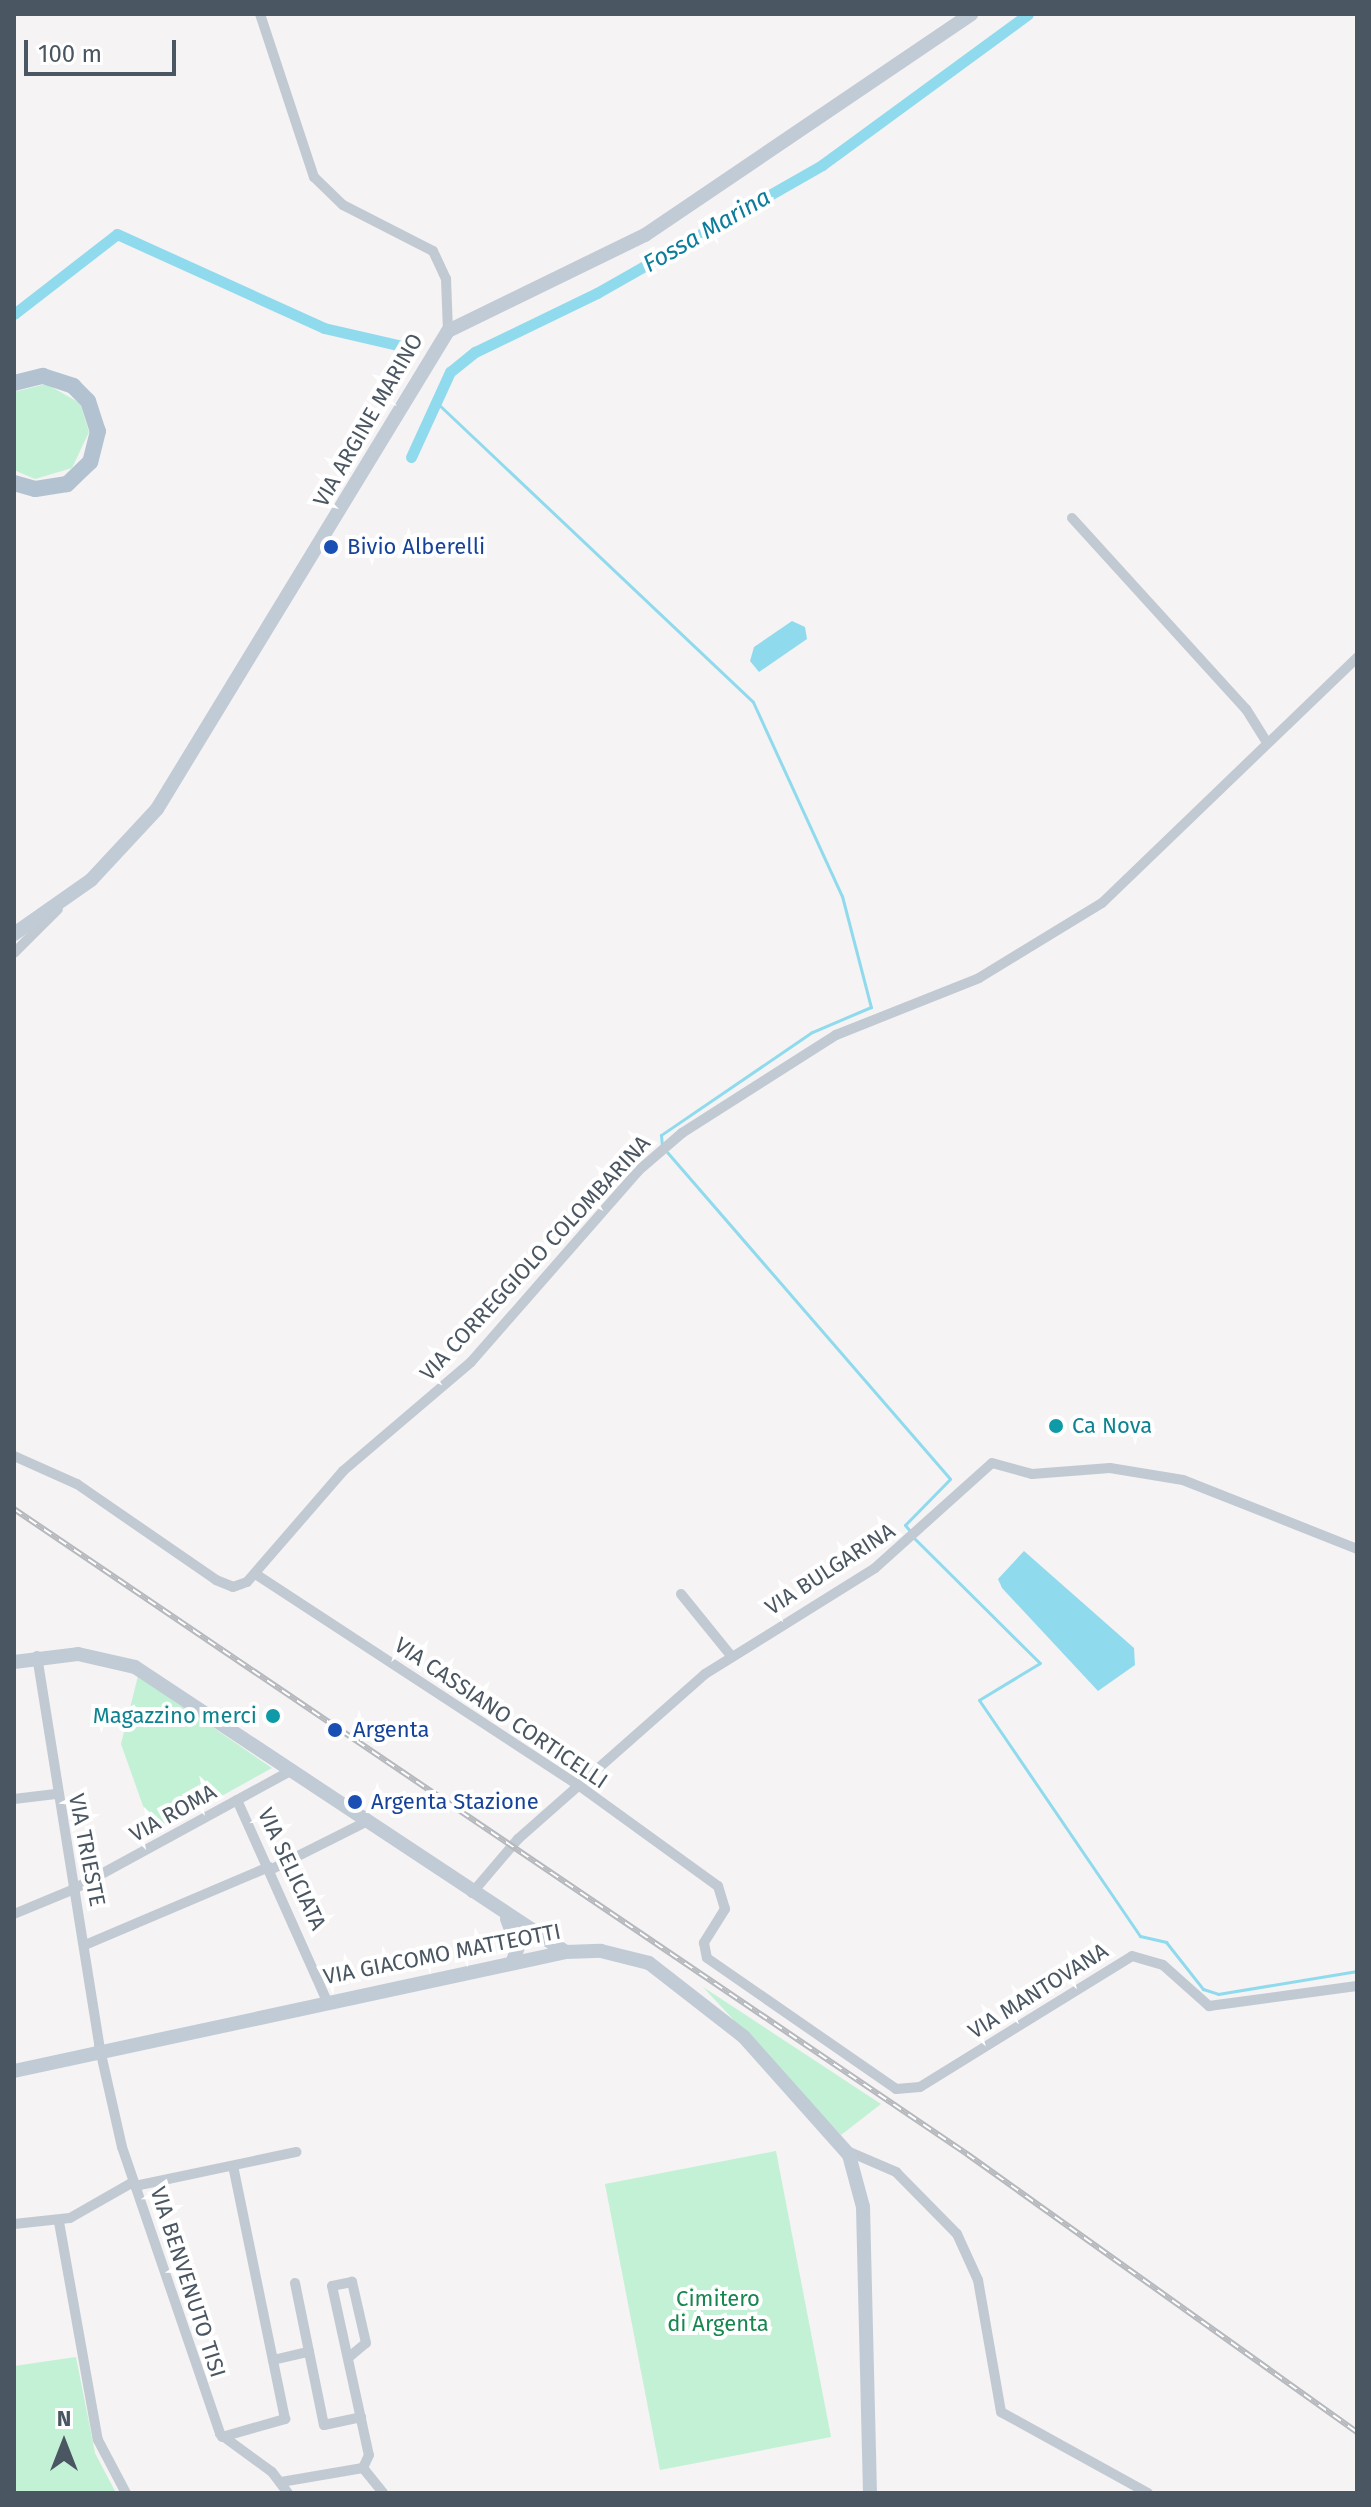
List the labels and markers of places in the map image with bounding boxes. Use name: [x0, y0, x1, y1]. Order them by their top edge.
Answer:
place label: Bivio Alberelli: [347, 534, 485, 560]
marker: Bivio Alberelli: [322, 538, 340, 556]
place label: Ca Nova: [1072, 1413, 1152, 1439]
marker: Ca Nova: [1047, 1417, 1065, 1435]
place label: Magazzino merci: [93, 1703, 257, 1729]
marker: Magazzino merci: [264, 1707, 282, 1725]
place label: Argenta: [353, 1717, 429, 1743]
marker: Argenta: [324, 1719, 346, 1741]
place label: Argenta Stazione: [371, 1789, 539, 1815]
marker: Argenta Stazione: [346, 1793, 364, 1811]

